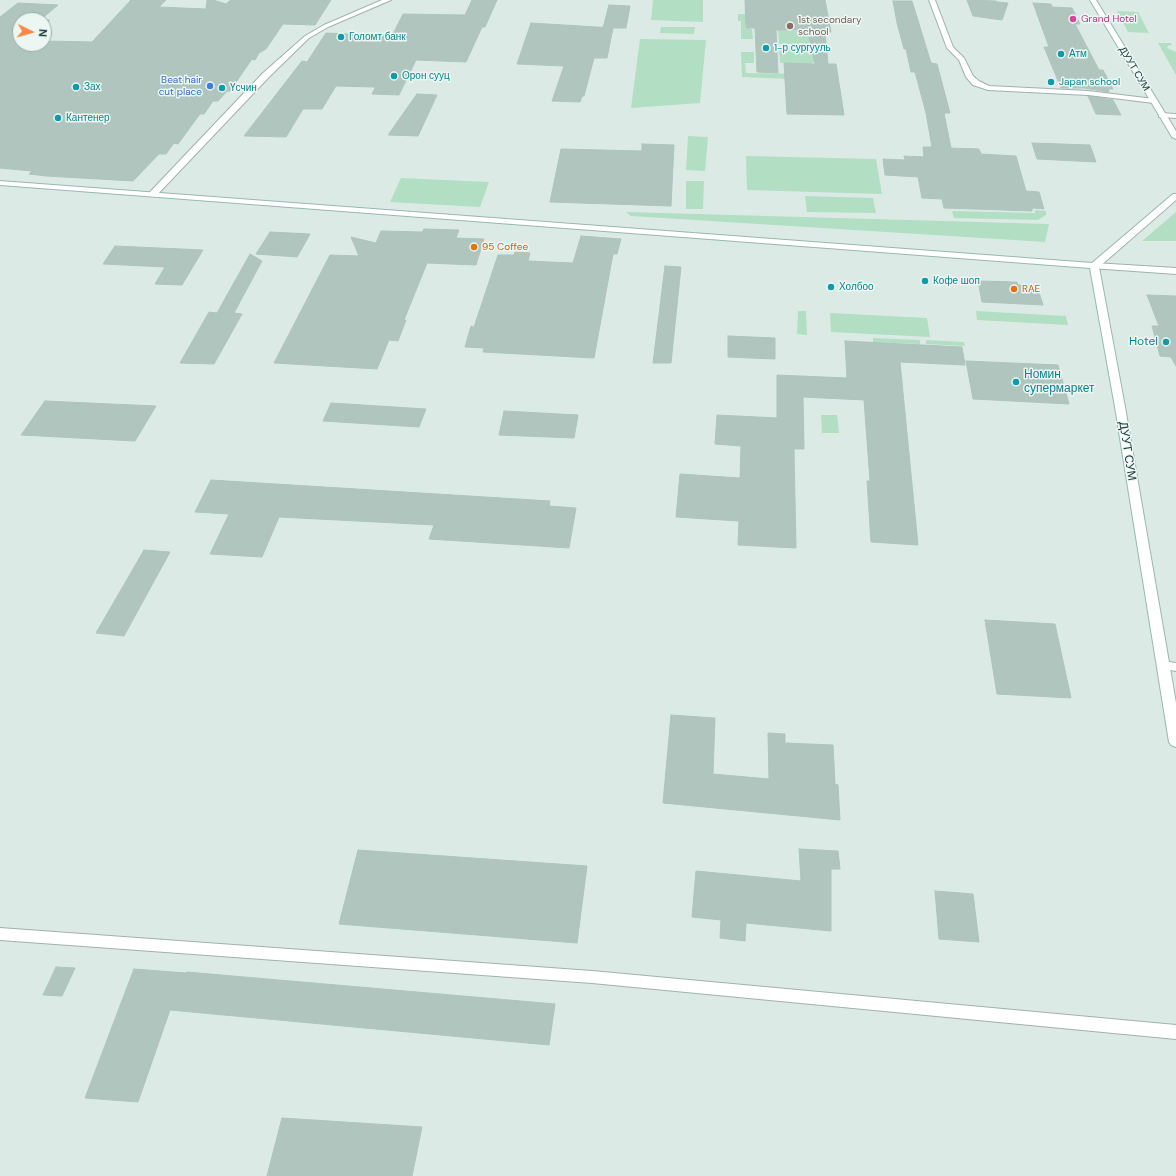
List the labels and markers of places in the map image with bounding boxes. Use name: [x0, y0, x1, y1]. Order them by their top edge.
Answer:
place label: Grand Hotel: [1081, 13, 1137, 25]
place label: 1st secondary school: [798, 14, 862, 38]
marker: Grand Hotel: [1068, 14, 1078, 24]
marker: 1st secondary school: [785, 21, 795, 31]
place label: Голомт банк: [349, 31, 406, 43]
marker: Голомт банк: [336, 32, 346, 42]
place label: 1-р сургууль: [774, 42, 831, 54]
marker: 1-р сургууль: [761, 43, 771, 53]
place label: Атм: [1069, 48, 1087, 60]
marker: Атм: [1056, 49, 1066, 59]
place label: Орон сууц: [402, 70, 450, 82]
marker: Орон сууц: [389, 71, 399, 81]
place label: Beat hair cut place: [159, 74, 202, 98]
place label: Japan school: [1059, 76, 1120, 88]
marker: Japan school: [1046, 77, 1056, 87]
place label: Зах: [84, 81, 101, 93]
marker: Beat hair cut place: [205, 81, 215, 91]
marker: Зах: [71, 82, 81, 92]
place label: Үсчин: [230, 82, 257, 94]
marker: Үсчин: [217, 83, 227, 93]
place label: Кантенер: [66, 112, 110, 124]
marker: Кантенер: [53, 113, 63, 123]
place label: 95 Coffee: [482, 241, 528, 253]
marker: 95 Coffee: [469, 242, 479, 252]
place label: Кофе шоп: [933, 275, 980, 287]
marker: Кофе шоп: [920, 276, 930, 286]
place label: Холбоо: [839, 281, 874, 293]
marker: Холбоо: [826, 282, 836, 292]
place label: RAE: [1022, 283, 1040, 295]
marker: RAE: [1009, 284, 1019, 294]
place label: Hotel: [1129, 335, 1158, 349]
marker: Hotel: [1161, 337, 1171, 347]
place label: Номин супермаркет: [1024, 368, 1095, 396]
marker: Номин супермаркет: [1011, 377, 1021, 387]

